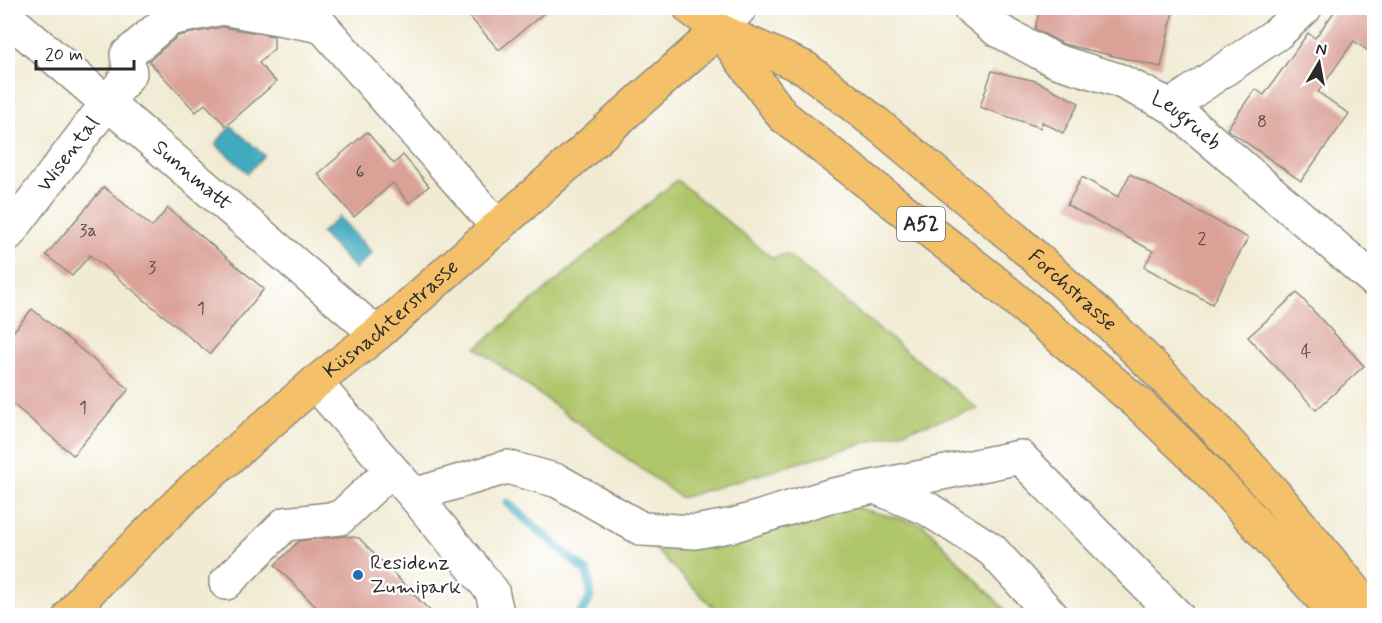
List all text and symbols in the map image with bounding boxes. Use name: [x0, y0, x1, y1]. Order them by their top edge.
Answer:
scale bar: [36, 33, 134, 71]
north arrow: [1289, 33, 1349, 93]
text: N: [1314, 38, 1328, 61]
text: 20 m: [45, 43, 83, 67]
street label: Leugrueb: [1147, 84, 1227, 157]
house number: 8: [1257, 110, 1267, 134]
street label: Wisental: [31, 111, 106, 198]
street label: Sunnmatt: [147, 134, 239, 218]
house number: 6: [355, 160, 365, 184]
road number: A52: [897, 207, 945, 241]
house number: 3a: [79, 219, 97, 243]
house number: 2: [1198, 227, 1207, 251]
street label: Forchstrasse: [1022, 243, 1123, 338]
street label: Küsnachterstrasse: [318, 254, 465, 385]
house number: 3: [148, 256, 156, 280]
house number: 1: [197, 297, 205, 321]
house number: 4: [1301, 340, 1311, 364]
house number: 1: [79, 396, 87, 420]
place label: Residenz Zumipark: [370, 549, 461, 601]
marker: Residenz Zumipark: [351, 568, 365, 582]

